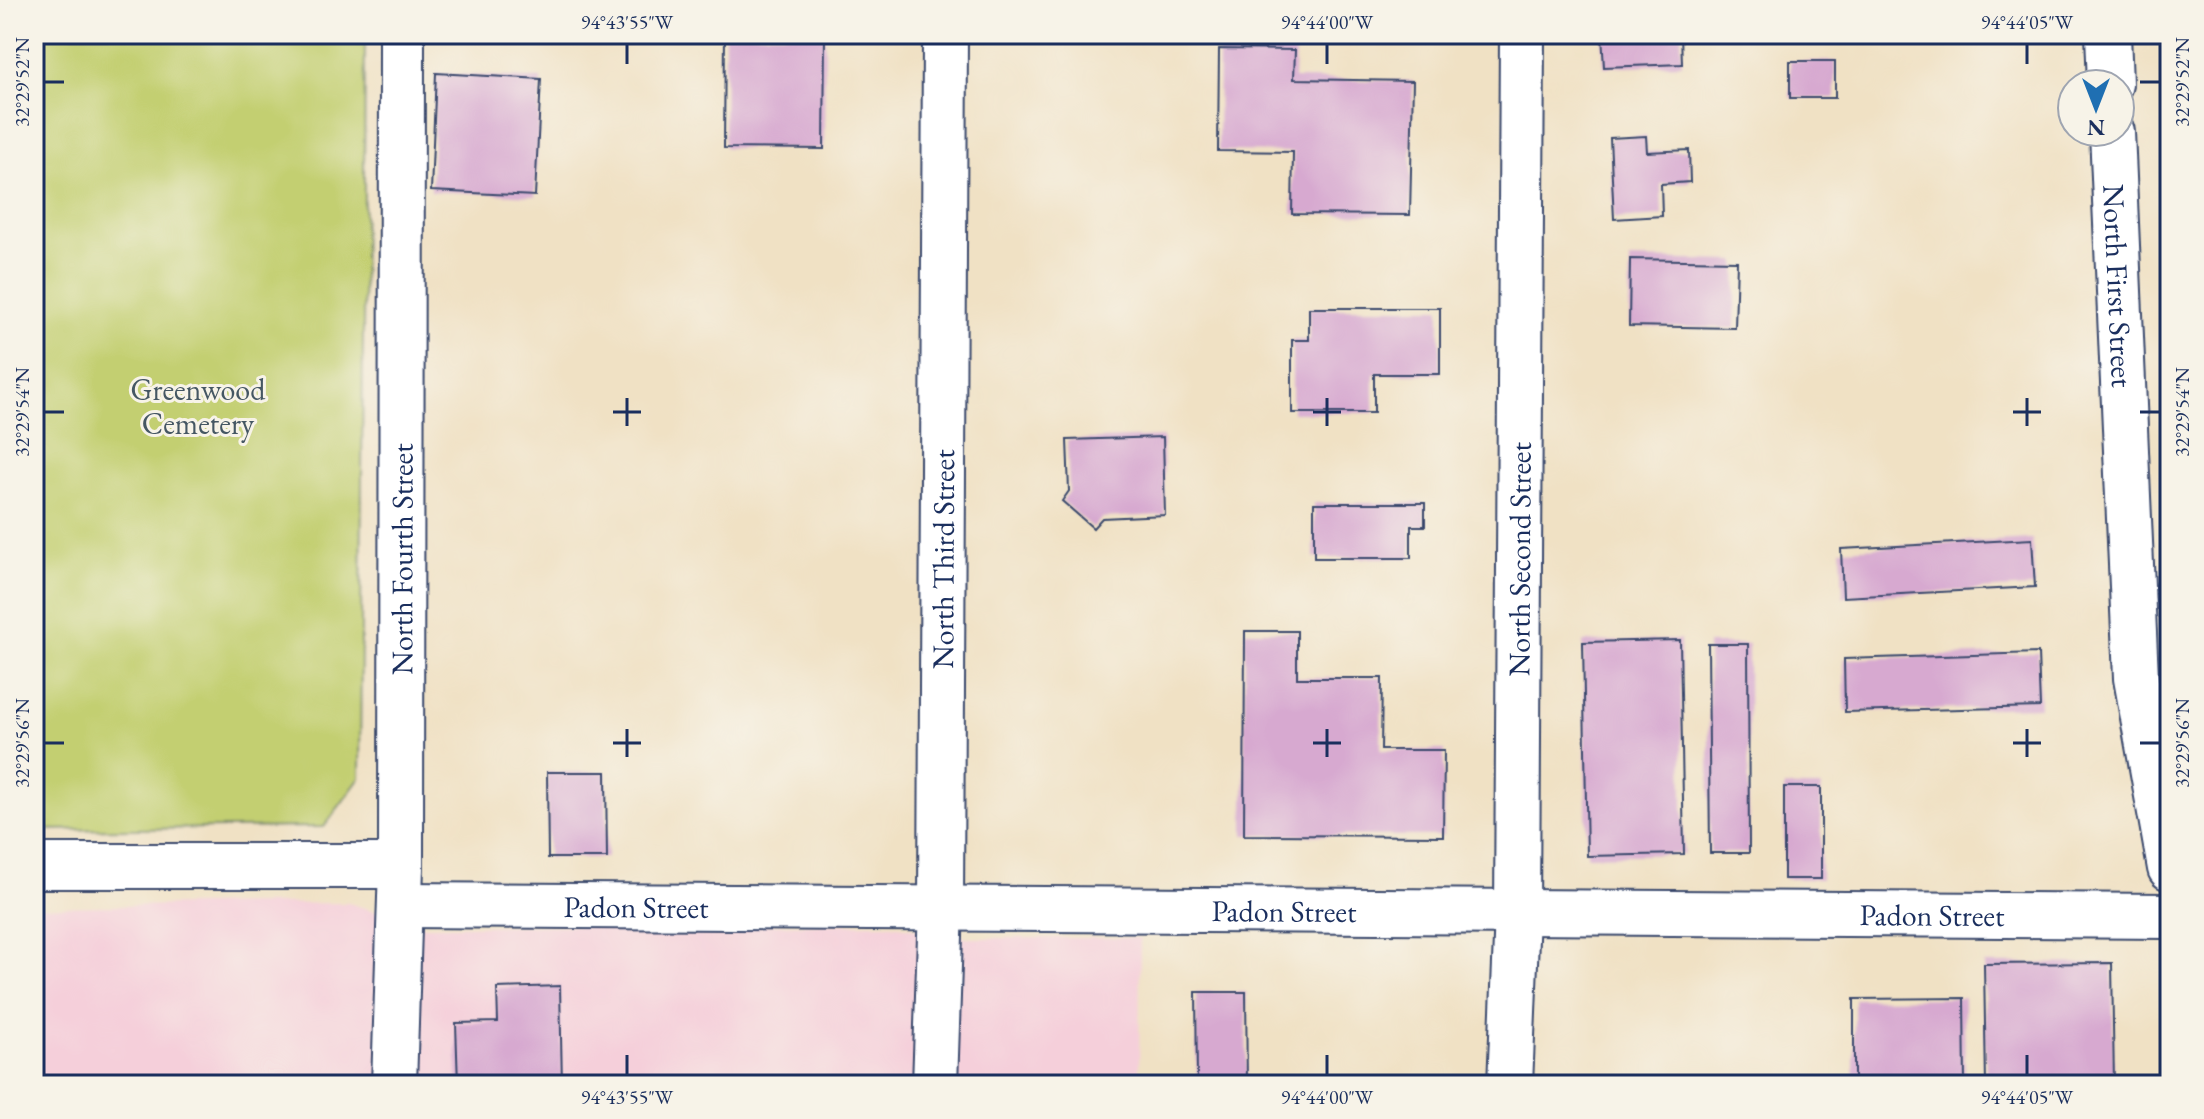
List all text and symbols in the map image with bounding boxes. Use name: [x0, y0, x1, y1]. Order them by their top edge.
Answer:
text: 94°43'55"W: [581, 9, 674, 35]
text: 94°44'00"W: [1281, 9, 1374, 35]
text: 94°44'05"W: [1981, 9, 2074, 35]
text: 32°29'52"N: [9, 37, 35, 127]
text: 32°29'52"N: [2169, 37, 2195, 127]
north arrow: [2056, 68, 2136, 148]
text: N: [2087, 113, 2105, 142]
street label: North First Street: [2095, 183, 2143, 389]
text: 32°29'54"N: [9, 367, 35, 457]
text: 32°29'54"N: [2169, 367, 2195, 457]
park label: Greenwood Cemetery: [131, 370, 266, 443]
street label: North Second Street: [1499, 441, 1539, 676]
street label: North Fourth Street: [382, 443, 421, 675]
street label: North Third Street: [923, 449, 963, 669]
text: 32°29'56"N: [9, 698, 35, 788]
text: 32°29'56"N: [2169, 698, 2195, 788]
street label: Padon Street: [563, 887, 709, 926]
street label: Padon Street: [1211, 891, 1357, 930]
street label: Padon Street: [1859, 895, 2005, 934]
text: 94°43'55"W: [581, 1084, 674, 1110]
text: 94°44'00"W: [1281, 1084, 1374, 1110]
text: 94°44'05"W: [1981, 1084, 2074, 1110]

